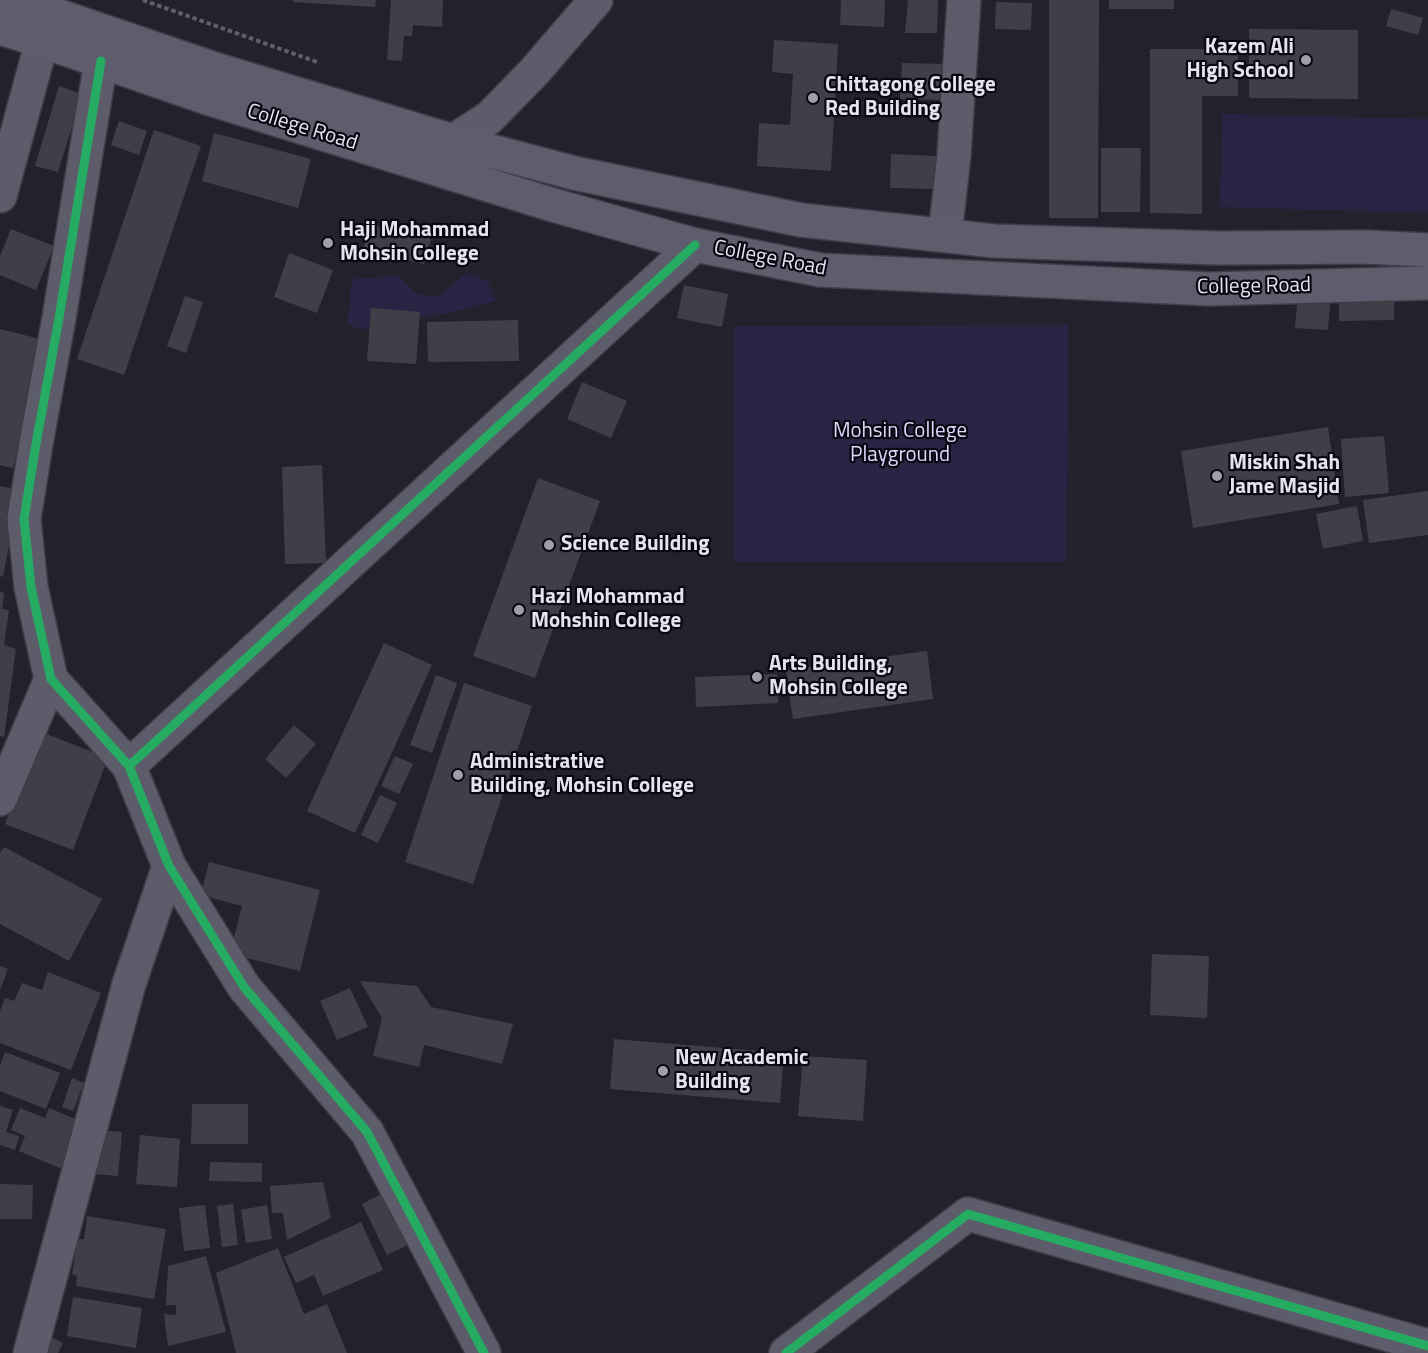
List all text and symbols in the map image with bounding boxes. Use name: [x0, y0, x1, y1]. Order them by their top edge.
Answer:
place label: Kazem Ali High School: [1187, 35, 1294, 85]
marker: Kazem Ali High School: [1299, 53, 1313, 67]
place label: Chittagong College Red Building: [825, 73, 996, 123]
marker: Chittagong College Red Building: [806, 91, 820, 105]
street label: College Road: [244, 99, 360, 157]
place label: Haji Mohammad Mohsin College: [340, 218, 489, 268]
marker: Haji Mohammad Mohsin College: [321, 236, 335, 250]
street label: College Road: [712, 236, 828, 282]
street label: College Road: [1197, 273, 1311, 301]
park label: Mohsin College Playground: [833, 419, 967, 469]
place label: Miskin Shah Jame Masjid: [1229, 451, 1340, 501]
marker: Miskin Shah Jame Masjid: [1210, 469, 1224, 483]
place label: Science Building: [561, 532, 709, 558]
marker: Science Building: [542, 538, 556, 552]
place label: Hazi Mohammad Mohshin College: [531, 585, 684, 635]
marker: Hazi Mohammad Mohshin College: [512, 603, 526, 617]
place label: Arts Building, Mohsin College: [769, 652, 908, 702]
marker: Arts Building, Mohsin College: [750, 670, 764, 684]
place label: Administrative Building, Mohsin College: [470, 750, 694, 800]
marker: Administrative Building, Mohsin College: [451, 768, 465, 782]
place label: New Academic Building: [675, 1046, 808, 1096]
marker: New Academic Building: [656, 1064, 670, 1078]

